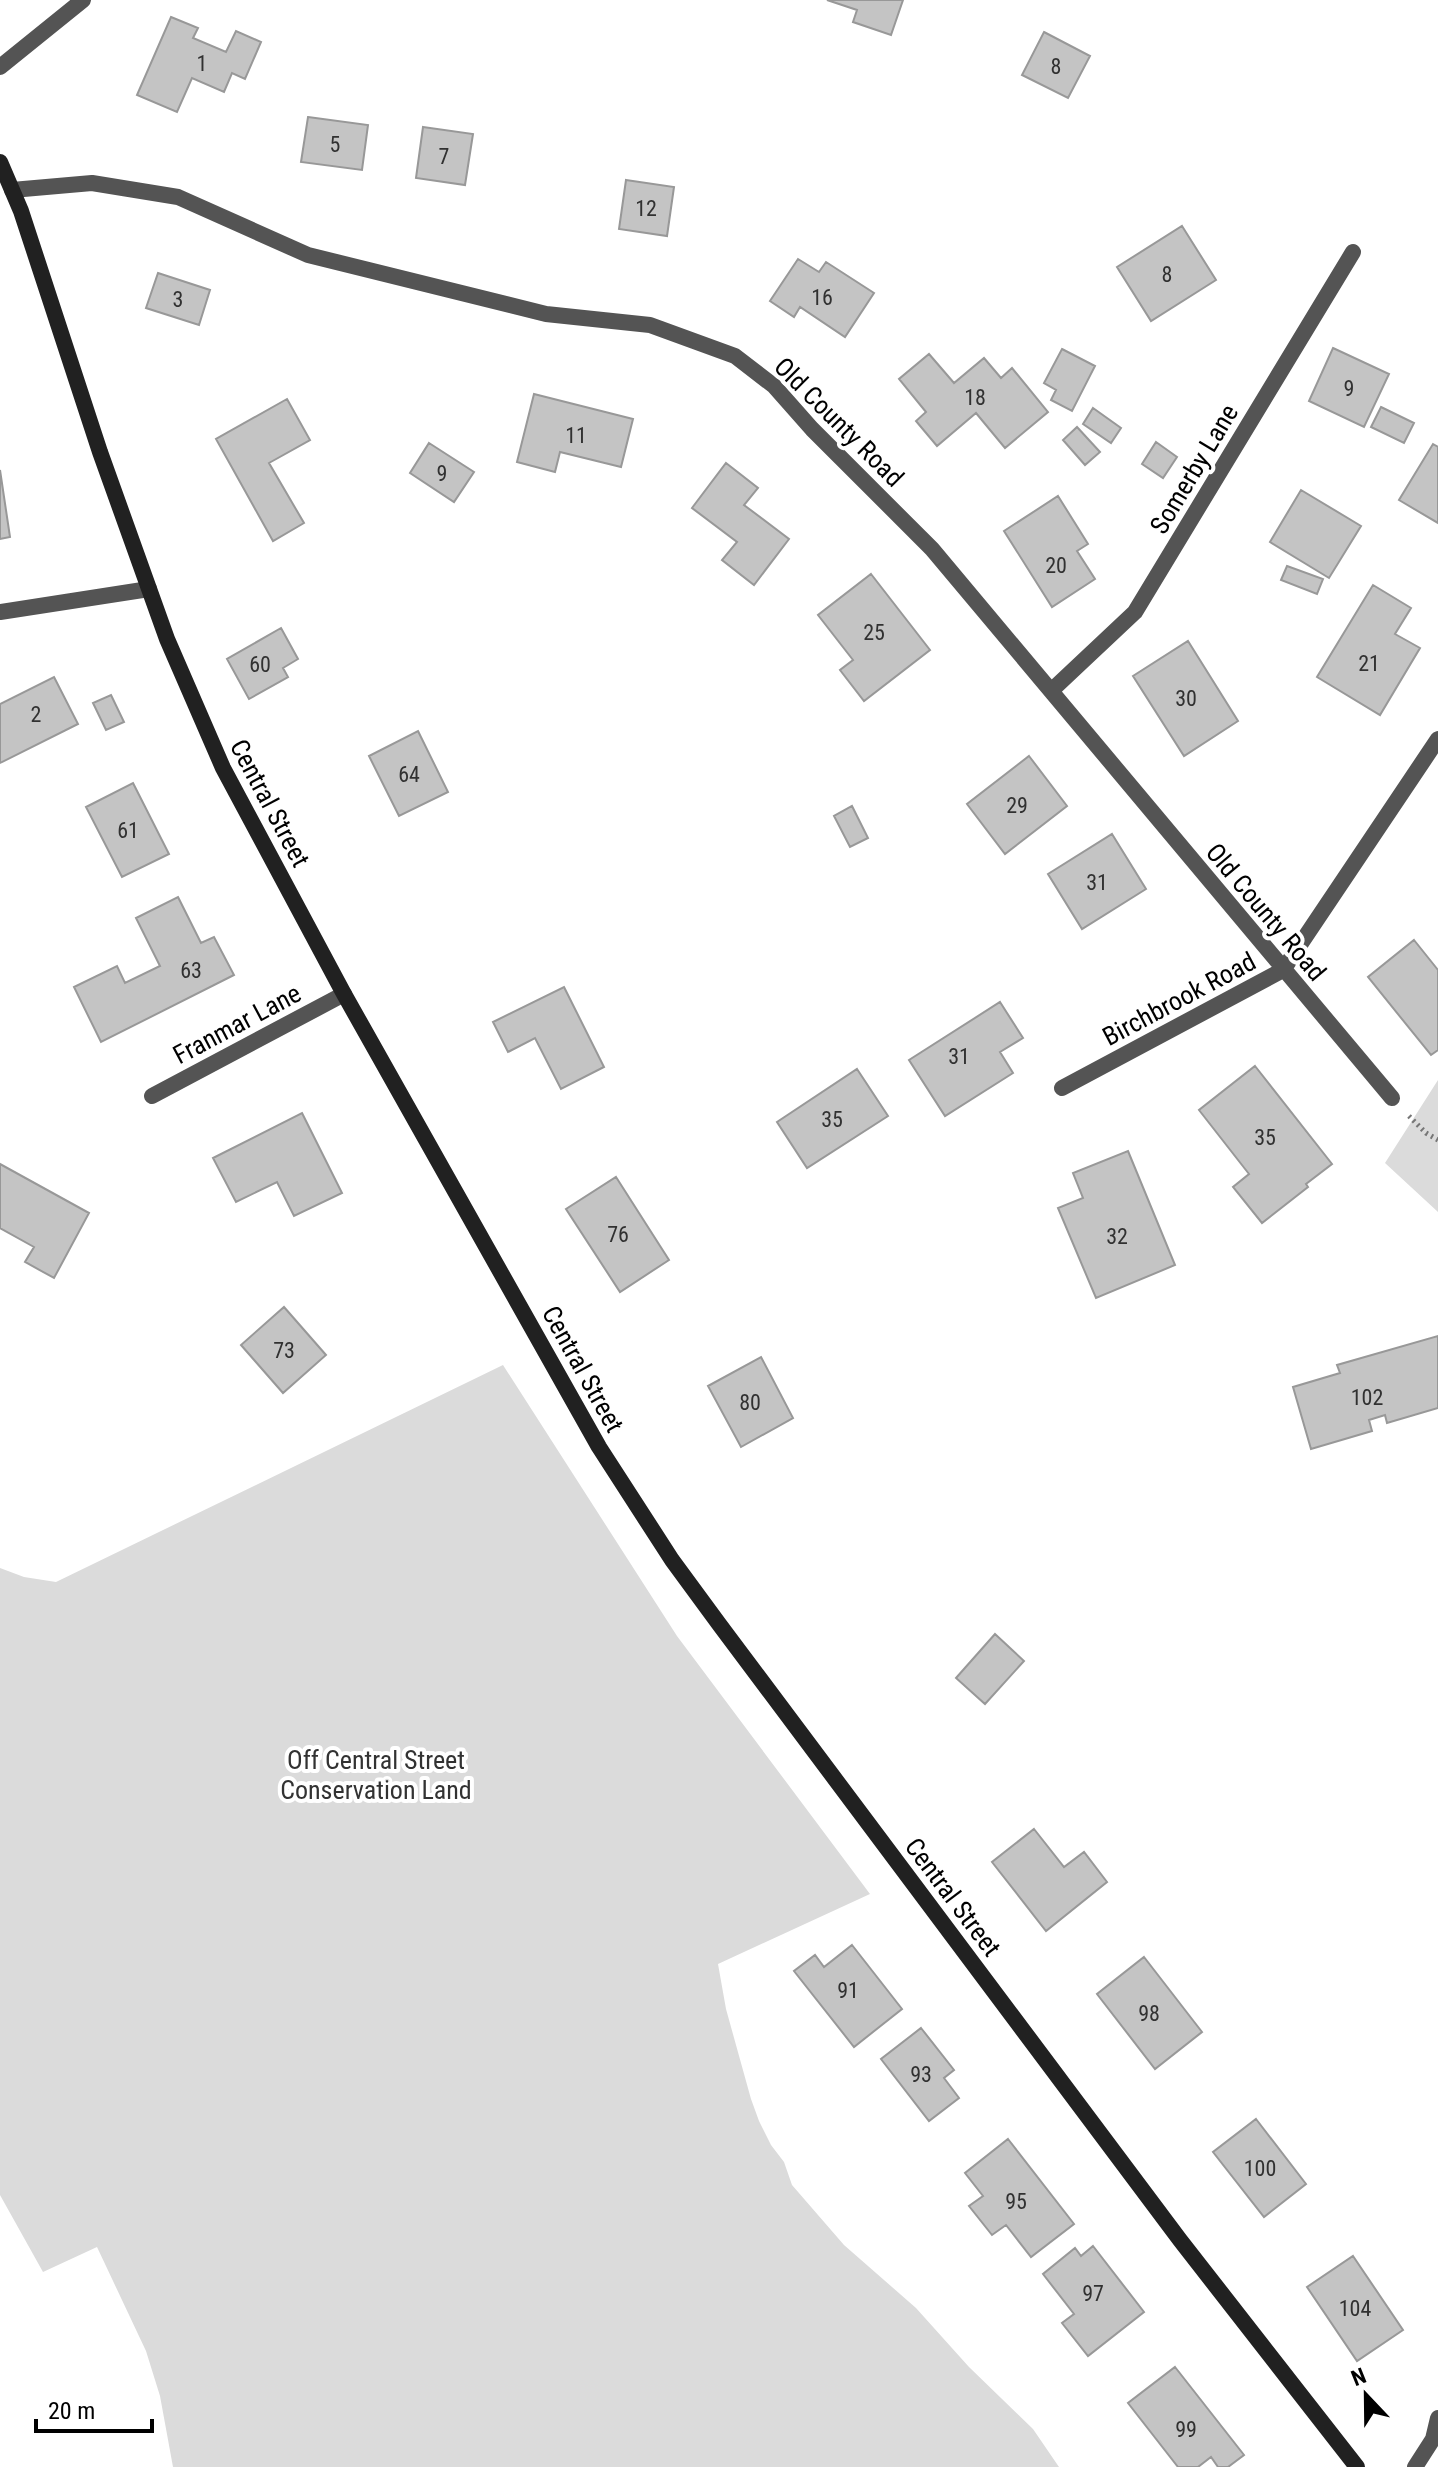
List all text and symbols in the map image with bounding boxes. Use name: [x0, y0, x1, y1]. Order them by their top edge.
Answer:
house number: 1: [197, 51, 207, 76]
house number: 8: [1051, 54, 1061, 79]
house number: 5: [330, 132, 340, 157]
house number: 7: [439, 144, 449, 169]
house number: 12: [635, 196, 657, 221]
house number: 8: [1162, 262, 1172, 287]
house number: 16: [811, 285, 833, 310]
house number: 3: [173, 287, 183, 312]
street label: Old County Road: [768, 351, 910, 493]
house number: 9: [1344, 376, 1354, 401]
house number: 18: [964, 385, 986, 410]
street label: Somerby Lane: [1144, 399, 1244, 539]
house number: 11: [565, 423, 587, 448]
house number: 9: [437, 461, 447, 486]
house number: 20: [1045, 553, 1067, 578]
house number: 25: [863, 620, 885, 645]
house number: 21: [1358, 651, 1380, 676]
house number: 60: [249, 652, 271, 677]
house number: 30: [1175, 686, 1197, 711]
house number: 2: [31, 702, 41, 727]
street label: Central Street: [224, 734, 316, 872]
house number: 64: [398, 762, 420, 787]
house number: 29: [1006, 793, 1028, 818]
house number: 61: [117, 818, 139, 843]
street label: Old County Road: [1200, 837, 1332, 987]
house number: 31: [1086, 870, 1108, 895]
street label: Birchbrook Road: [1097, 946, 1261, 1052]
house number: 63: [180, 958, 202, 983]
street label: Franmar Lane: [168, 978, 306, 1070]
house number: 31: [948, 1044, 970, 1069]
house number: 35: [821, 1107, 843, 1132]
house number: 35: [1254, 1125, 1276, 1150]
house number: 76: [607, 1222, 629, 1247]
house number: 32: [1106, 1224, 1128, 1249]
street label: Central Street: [536, 1301, 630, 1437]
house number: 73: [273, 1338, 295, 1363]
house number: 102: [1351, 1385, 1383, 1410]
house number: 80: [739, 1390, 761, 1415]
park label: Off Central Street Conservation Land: [280, 1745, 472, 1805]
street label: Central Street: [899, 1832, 1007, 1962]
house number: 91: [837, 1978, 859, 2003]
house number: 98: [1138, 2001, 1160, 2026]
house number: 93: [910, 2062, 932, 2087]
house number: 100: [1244, 2156, 1276, 2181]
house number: 95: [1005, 2189, 1027, 2214]
house number: 97: [1082, 2281, 1104, 2306]
house number: 104: [1339, 2296, 1371, 2321]
north arrow: [1326, 2355, 1406, 2435]
text: N: [1348, 2363, 1370, 2391]
scale bar: [36, 2383, 152, 2433]
text: 20 m: [48, 2397, 95, 2425]
house number: 99: [1175, 2417, 1197, 2442]

